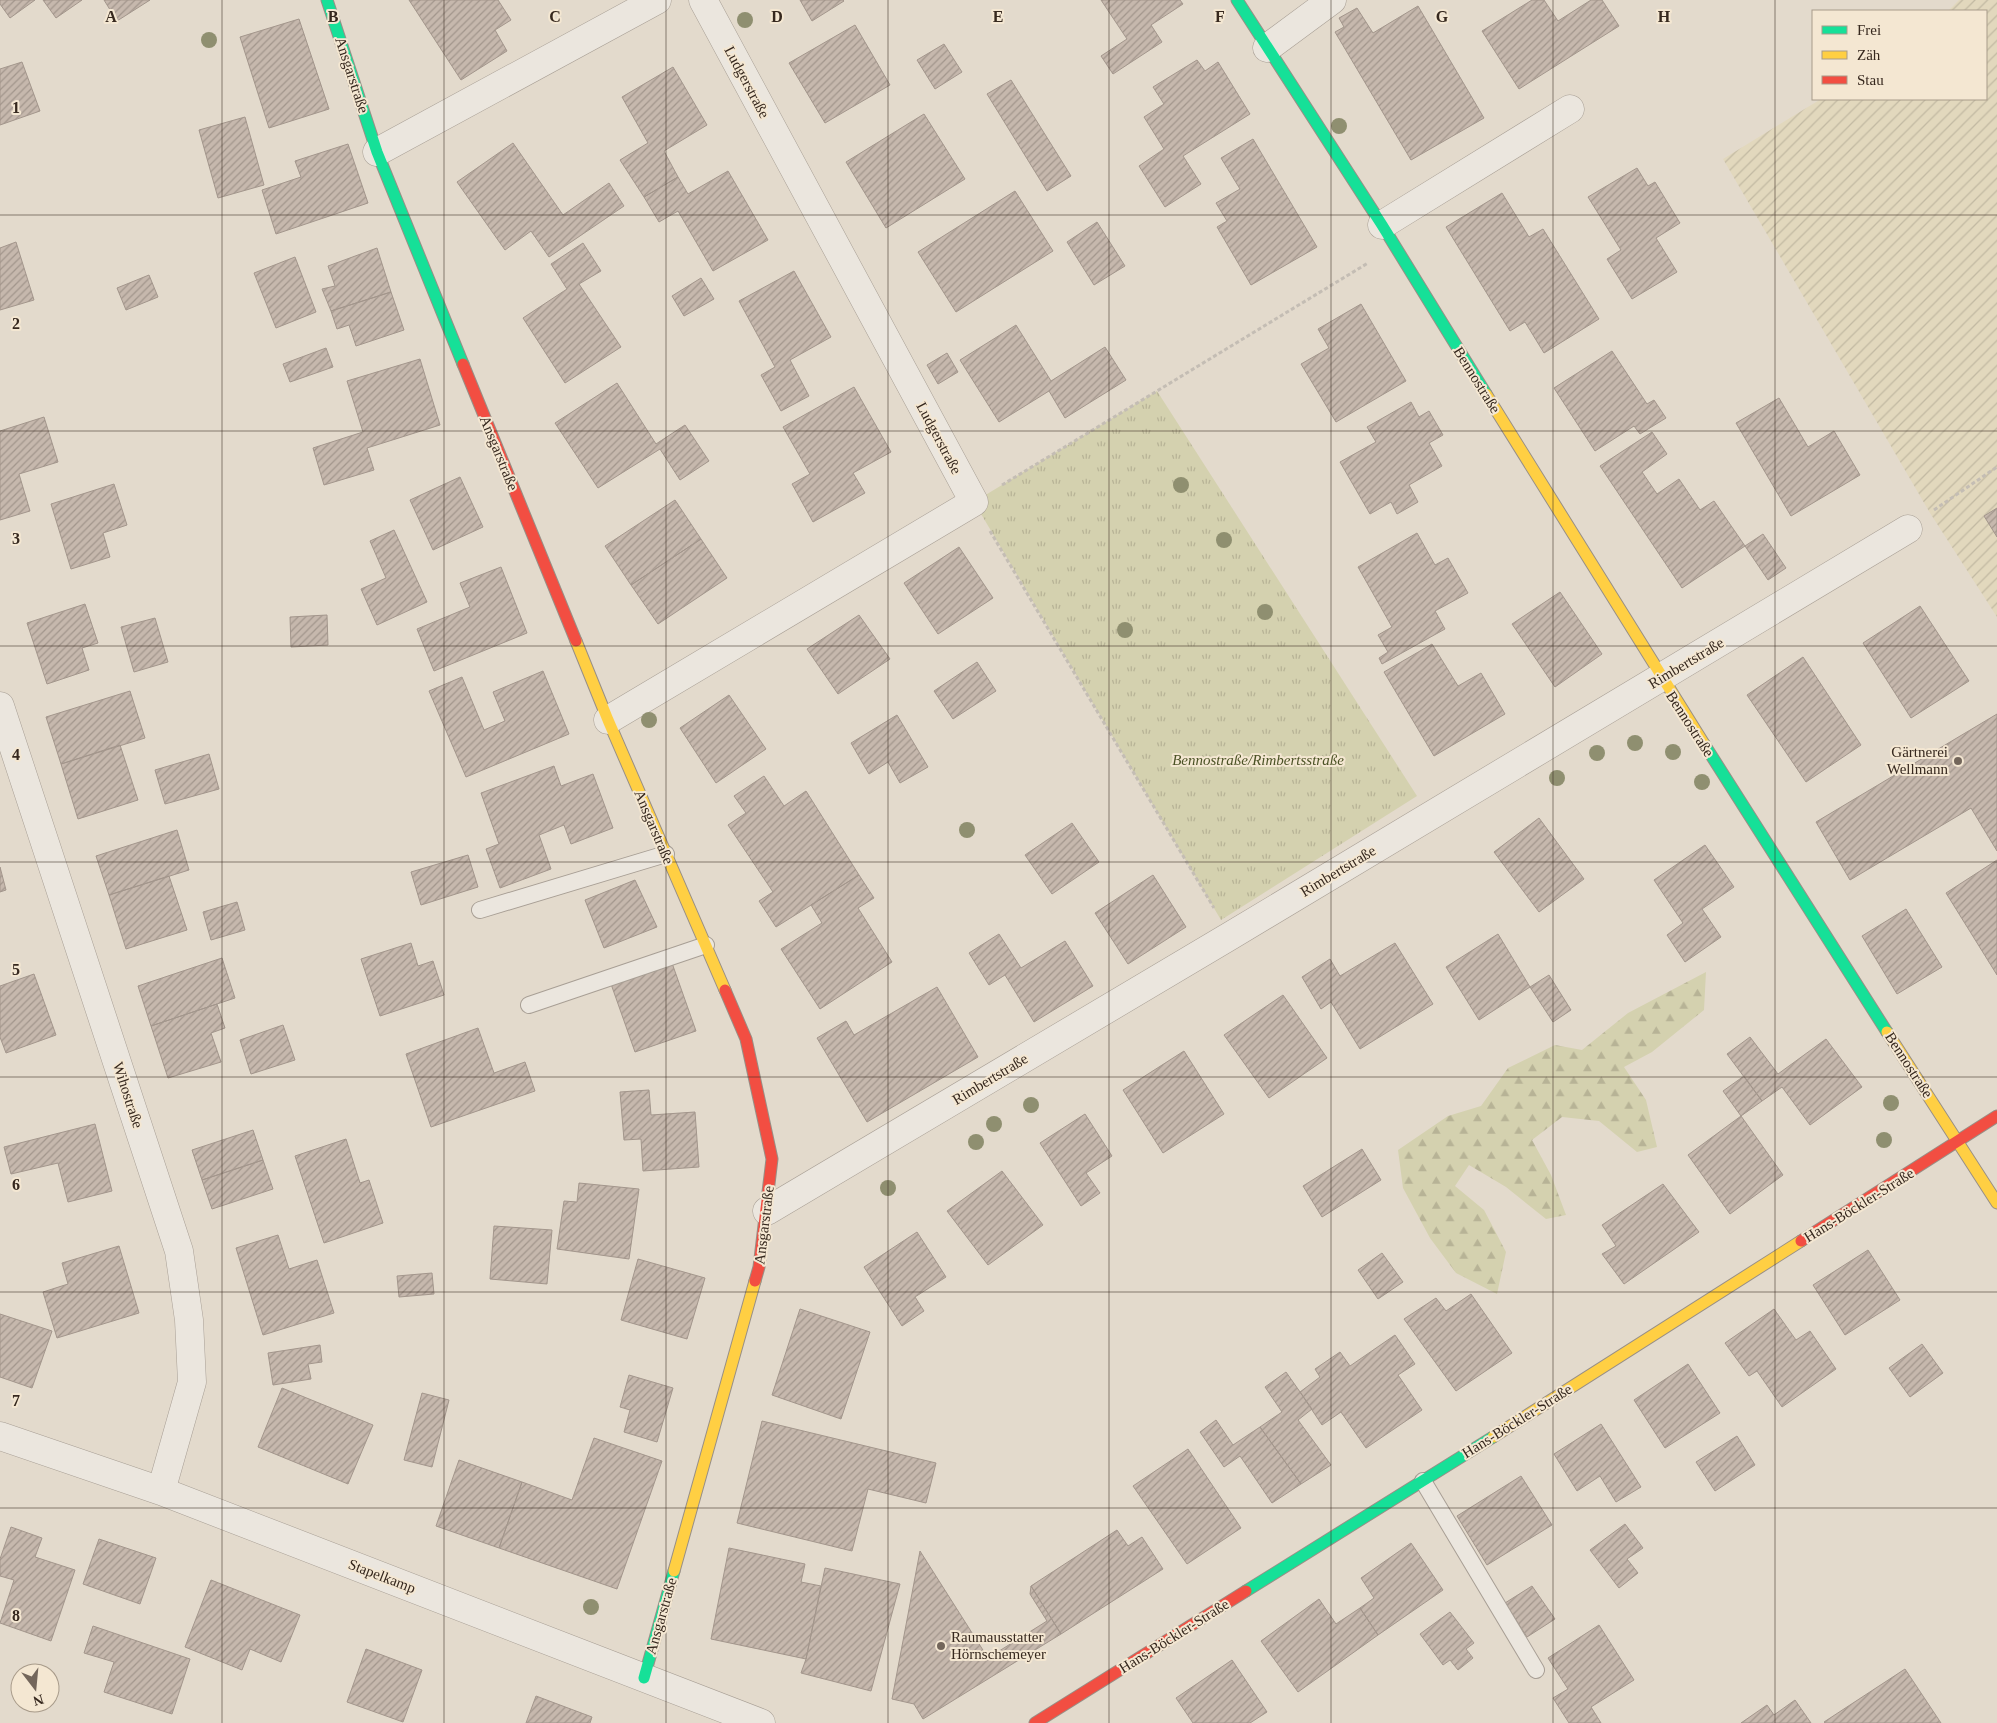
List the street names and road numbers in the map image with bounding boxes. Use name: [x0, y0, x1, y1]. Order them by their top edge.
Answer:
street label: Ansgarstraße: [332, 35, 372, 115]
street label: Ludgerstraße: [721, 43, 773, 121]
street label: Bennostraße: [1450, 344, 1504, 416]
street label: Ludgerstraße: [913, 399, 965, 477]
street label: Ansgarstraße: [477, 413, 521, 493]
street label: Rimbertstraße: [1645, 634, 1727, 692]
street label: Bennostraße: [1663, 688, 1717, 760]
street label: Ansgarstraße: [631, 787, 677, 867]
street label: Rimbertstraße: [1297, 842, 1379, 900]
street label: Bennostraße: [1882, 1029, 1936, 1101]
street label: Rimbertstraße: [949, 1050, 1031, 1108]
street label: Wihostraße: [110, 1060, 146, 1130]
street label: Hans-Böckler-Straße: [1801, 1165, 1917, 1245]
street label: Ansgarstraße: [751, 1184, 777, 1265]
street label: Hans-Böckler-Straße: [1459, 1381, 1575, 1461]
street label: Stapelkamp: [346, 1556, 418, 1596]
street label: Ansgarstraße: [642, 1575, 680, 1656]
street label: Hans-Böckler-Straße: [1116, 1596, 1232, 1676]

